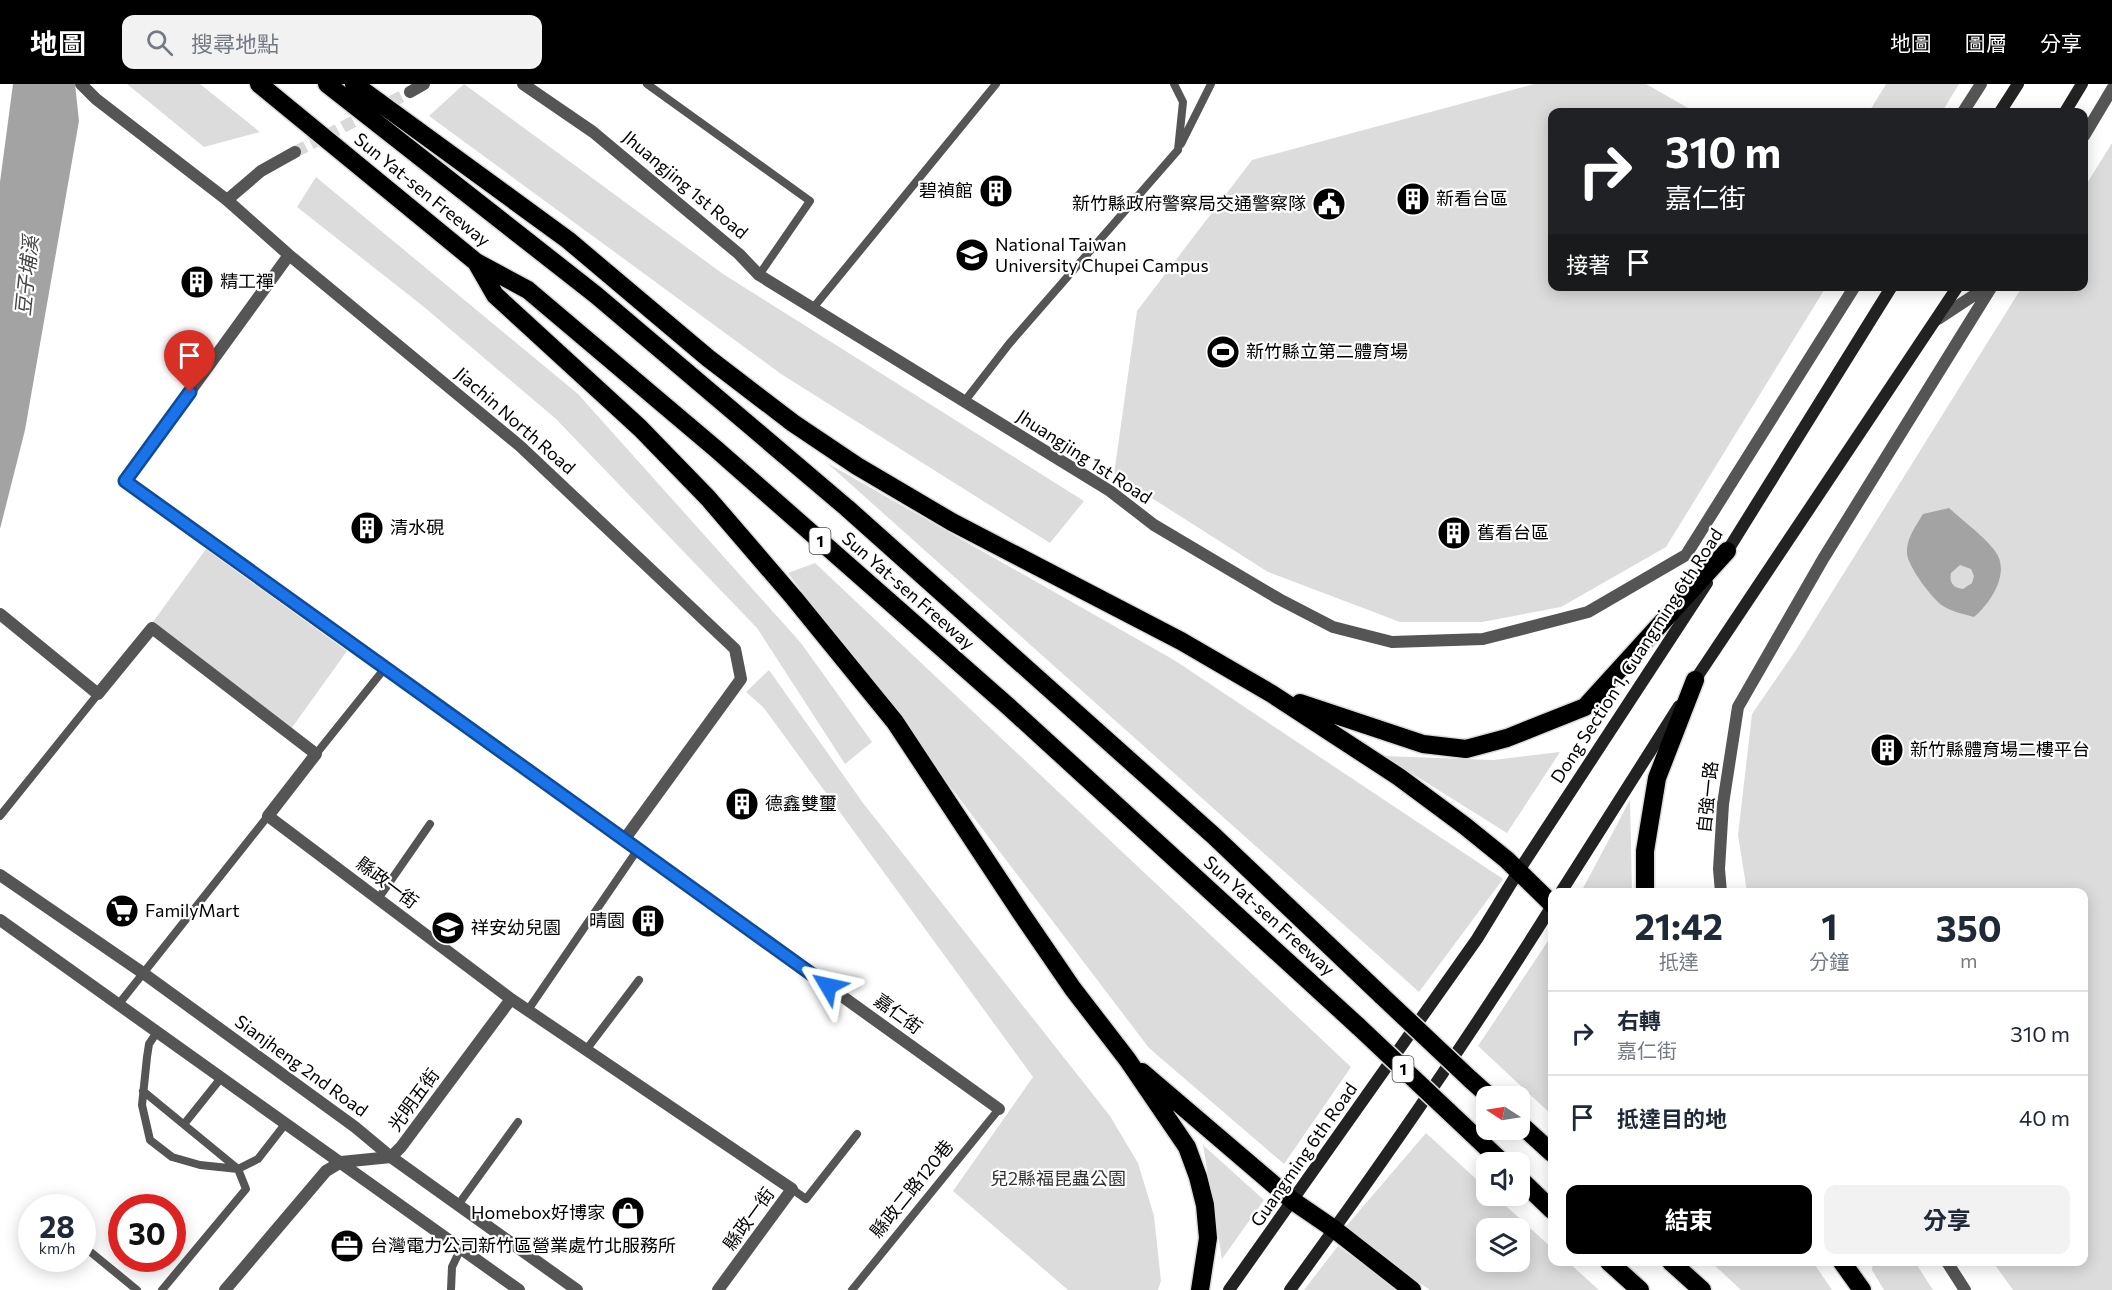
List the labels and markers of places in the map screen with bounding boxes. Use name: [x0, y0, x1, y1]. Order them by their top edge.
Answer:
building icon: 碧禎館: [978, 173, 1014, 209]
place label: 碧禎館: [919, 179, 973, 201]
building icon: 新看台區: [1395, 181, 1431, 217]
public building icon: 新竹縣政府警察局交通警察隊: [1311, 186, 1347, 222]
place label: 新看台區: [1436, 187, 1508, 209]
place label: 新竹縣政府警察局交通警察隊: [1072, 192, 1306, 214]
place label: National Taiwan University Chupei Campus: [995, 233, 1209, 276]
school or university icon: National Taiwan University Chupei Campus: [954, 237, 990, 273]
building icon: 精工禪: [179, 264, 215, 300]
place label: 精工禪: [220, 270, 274, 292]
pin: [164, 330, 215, 392]
sports icon: 新竹縣立第二體育場: [1205, 334, 1241, 370]
place label: 新竹縣立第二體育場: [1246, 340, 1408, 362]
building icon: 清水硯: [349, 510, 385, 546]
building icon: 舊看台區: [1436, 515, 1472, 551]
place label: 清水硯: [390, 516, 444, 538]
place label: 舊看台區: [1477, 521, 1549, 543]
building icon: 新竹縣體育場二樓平台: [1869, 732, 1905, 768]
place label: 新竹縣體育場二樓平台: [1910, 738, 2090, 760]
building icon: 德鑫雙璽: [724, 786, 760, 822]
place label: 德鑫雙璽: [765, 792, 837, 814]
supermarket icon: FamilyMart: [104, 893, 140, 929]
place label: FamilyMart: [145, 899, 240, 921]
building icon: 晴園: [630, 903, 666, 939]
place label: 晴園: [589, 909, 625, 931]
school or university icon: 祥安幼兒園: [430, 910, 466, 946]
place label: 祥安幼兒園: [471, 916, 561, 938]
shop icon: Homebox好博家: [610, 1195, 646, 1231]
place label: Homebox好博家: [471, 1201, 605, 1223]
office icon: 台灣電力公司新竹區營業處竹北服務所: [329, 1228, 365, 1264]
place label: 台灣電力公司新竹區營業處竹北服務所: [370, 1234, 676, 1256]

